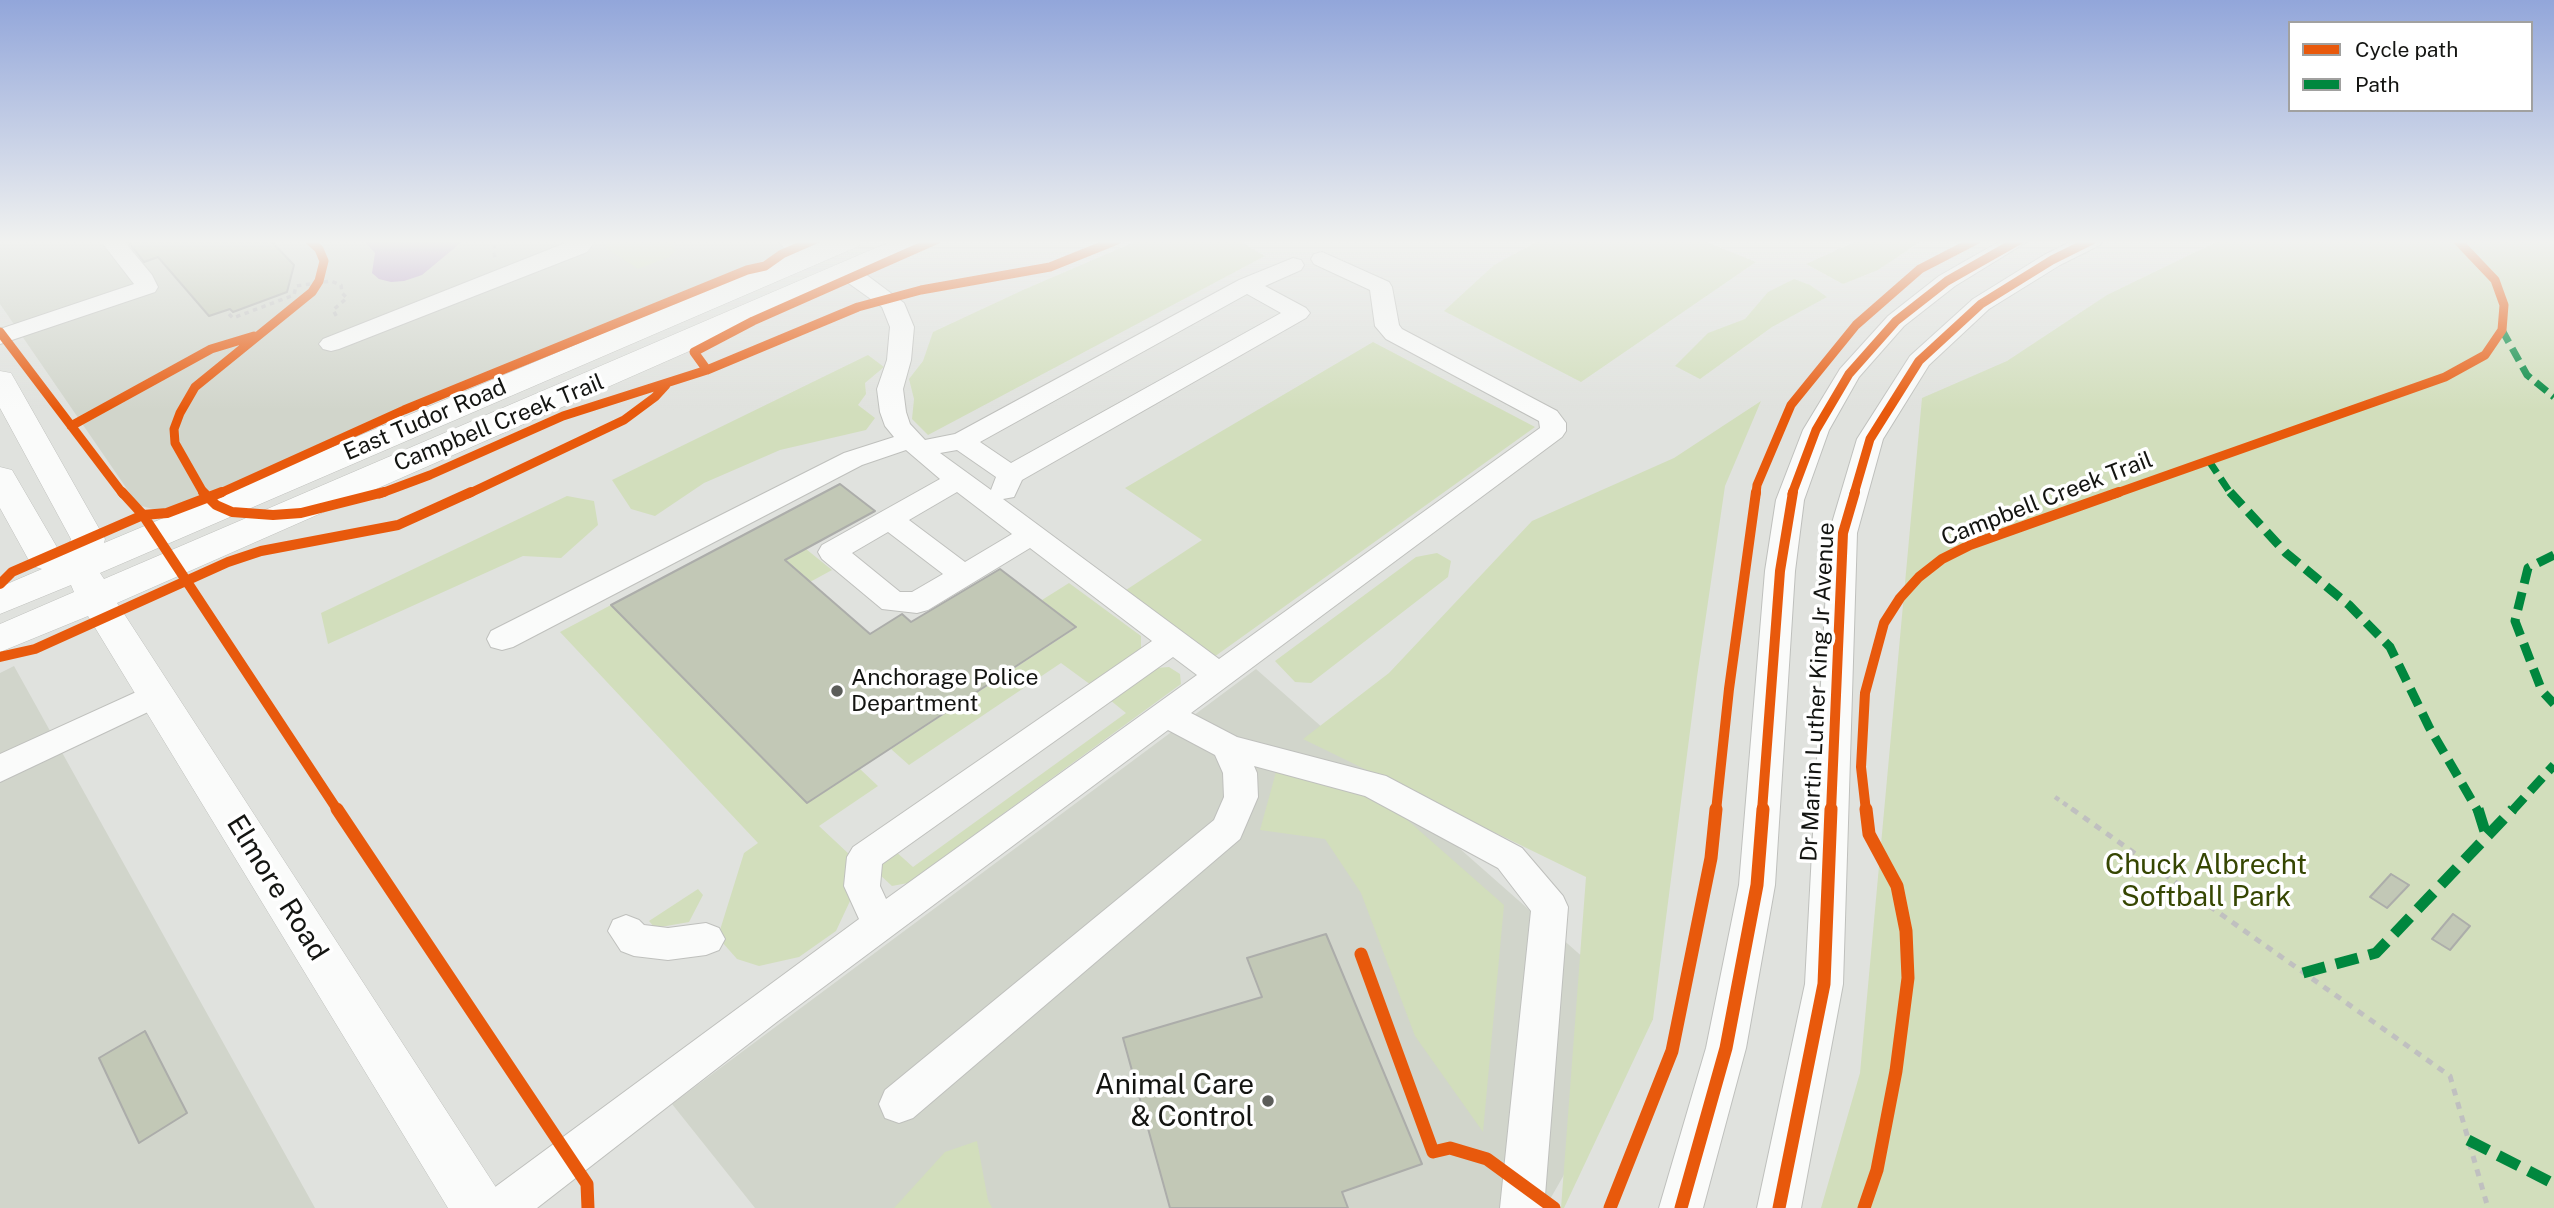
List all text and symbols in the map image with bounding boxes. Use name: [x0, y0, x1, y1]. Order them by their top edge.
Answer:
legend: [2288, 21, 2533, 112]
text: Cycle path: [2355, 37, 2458, 62]
text: Path: [2355, 72, 2400, 97]
street label: Campbell Creek Trail: [390, 368, 608, 478]
street label: East Tudor Road: [339, 373, 511, 467]
street label: Campbell Creek Trail: [1937, 446, 2157, 552]
street label: Dr Martin Luther King Jr Avenue: [1795, 522, 1841, 862]
place label: Anchorage Police Department: [851, 664, 1039, 718]
marker: Anchorage Police Department: [829, 683, 845, 699]
street label: Elmore Road: [219, 809, 335, 967]
park label: Chuck Albrecht Softball Park: [2105, 848, 2307, 914]
place label: Animal Care & Control: [1095, 1068, 1254, 1134]
marker: Animal Care & Control: [1260, 1093, 1276, 1109]

